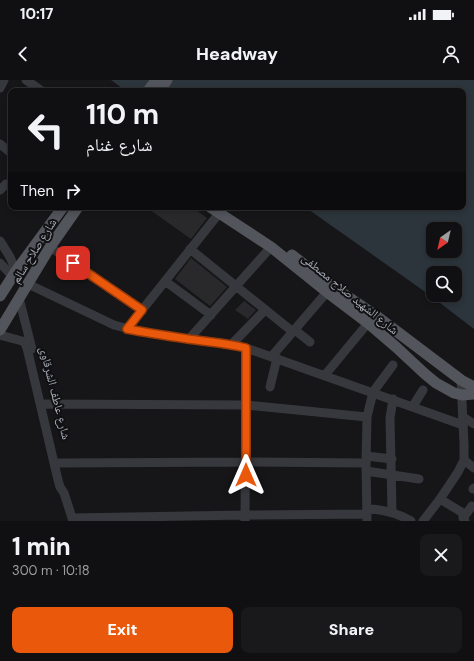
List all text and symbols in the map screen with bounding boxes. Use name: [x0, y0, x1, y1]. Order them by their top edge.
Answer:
text: 10:17: [20, 4, 53, 24]
text: Headway: [196, 42, 278, 66]
icon: back: [12, 43, 34, 65]
icon: person: [440, 43, 462, 65]
text: 110 m: [86, 96, 159, 133]
icon: left: [20, 104, 72, 156]
text: شارع غنام: [86, 133, 153, 157]
icon: right: [62, 180, 84, 202]
text: Then: [20, 181, 54, 201]
street label: شارع صلاح سالم: [8, 216, 60, 286]
north arrow: [426, 222, 462, 258]
map controls: [426, 222, 462, 302]
pin: [56, 246, 90, 280]
street label: شارع الشهيد صلاح مصطفى: [298, 250, 402, 338]
icon: arrive: [62, 252, 84, 274]
button: search: [426, 266, 462, 302]
street label: شارع عاطف الشرقاوى: [36, 345, 74, 441]
position arrow: [225, 454, 267, 496]
text: 1 min: [12, 531, 71, 562]
button: close: [420, 534, 462, 576]
text: 300 m · 10:18: [12, 562, 90, 579]
button: Exit: [12, 607, 233, 653]
button: Share: [241, 607, 462, 653]

